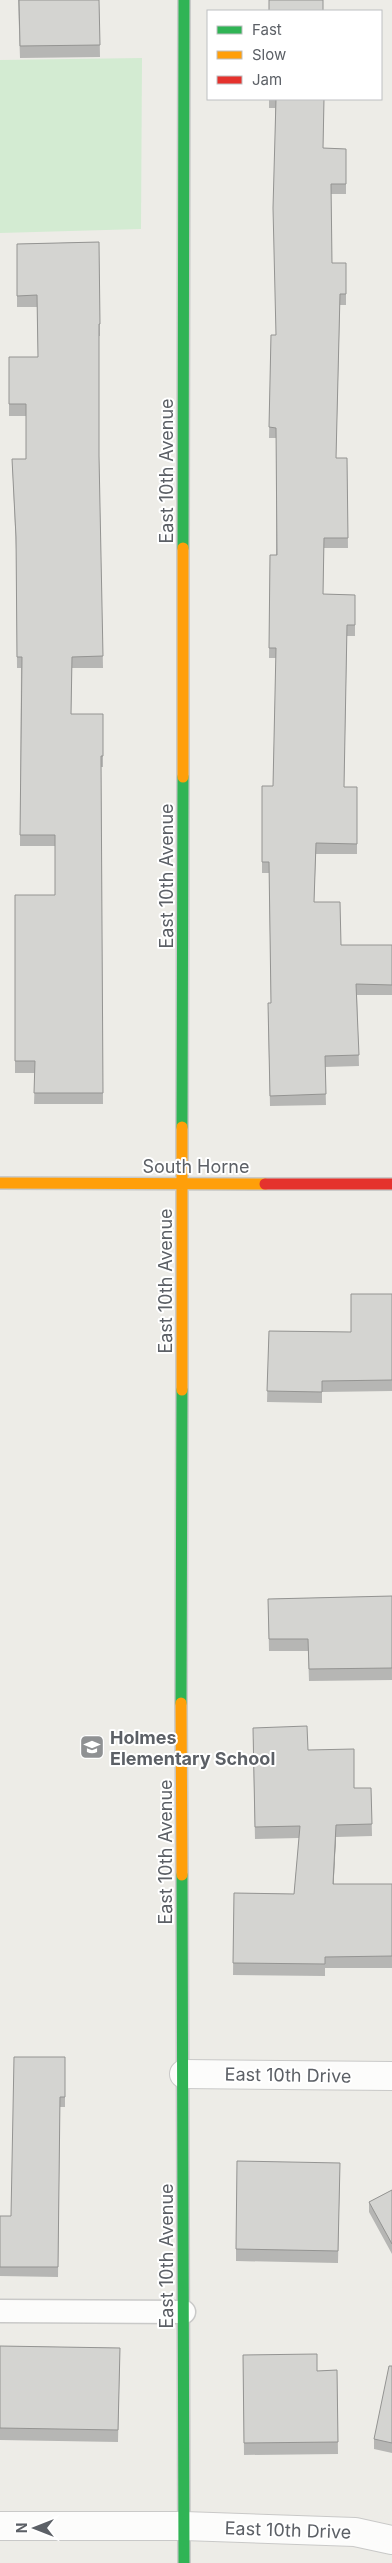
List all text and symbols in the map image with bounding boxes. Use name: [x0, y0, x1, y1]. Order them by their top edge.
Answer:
legend: [207, 10, 382, 100]
text: Fast: [252, 20, 282, 39]
text: Slow: [252, 45, 286, 64]
text: Jam: [252, 70, 282, 89]
street label: East 10th Avenue: [156, 398, 177, 544]
street label: East 10th Avenue: [156, 803, 177, 949]
street label: South Horne: [143, 1156, 249, 1177]
street label: East 10th Avenue: [155, 1208, 176, 1354]
place label: Holmes Elementary School: [110, 1727, 275, 1769]
school or university icon: Holmes Elementary School: [79, 1734, 105, 1760]
street label: East 10th Avenue: [155, 1779, 176, 1925]
street label: East 10th Drive: [225, 2063, 351, 2087]
street label: East 10th Avenue: [156, 2183, 177, 2329]
north arrow: [10, 2503, 60, 2553]
street label: East 10th Drive: [224, 2517, 352, 2543]
text: N: [13, 2523, 30, 2533]

